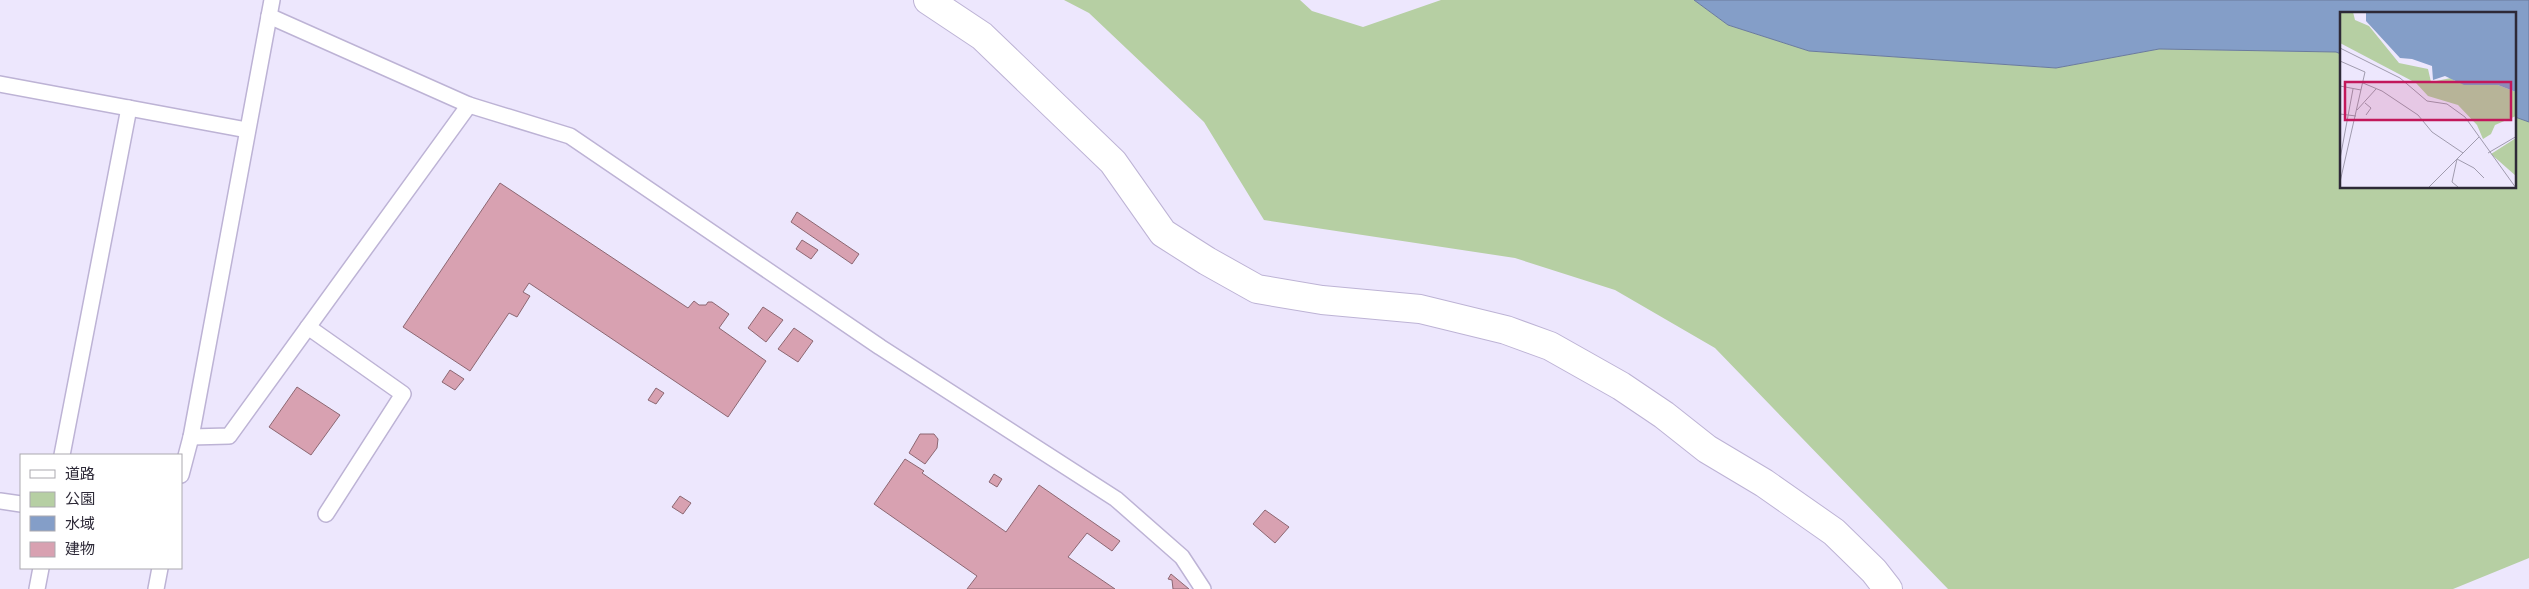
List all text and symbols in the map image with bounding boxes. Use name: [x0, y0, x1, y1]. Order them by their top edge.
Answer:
inset map: [2340, 12, 2516, 189]
legend: [20, 454, 182, 569]
text: 道路: [65, 464, 95, 483]
text: 公園: [65, 489, 95, 508]
text: 水域: [65, 514, 95, 533]
text: 建物: [65, 539, 95, 558]

